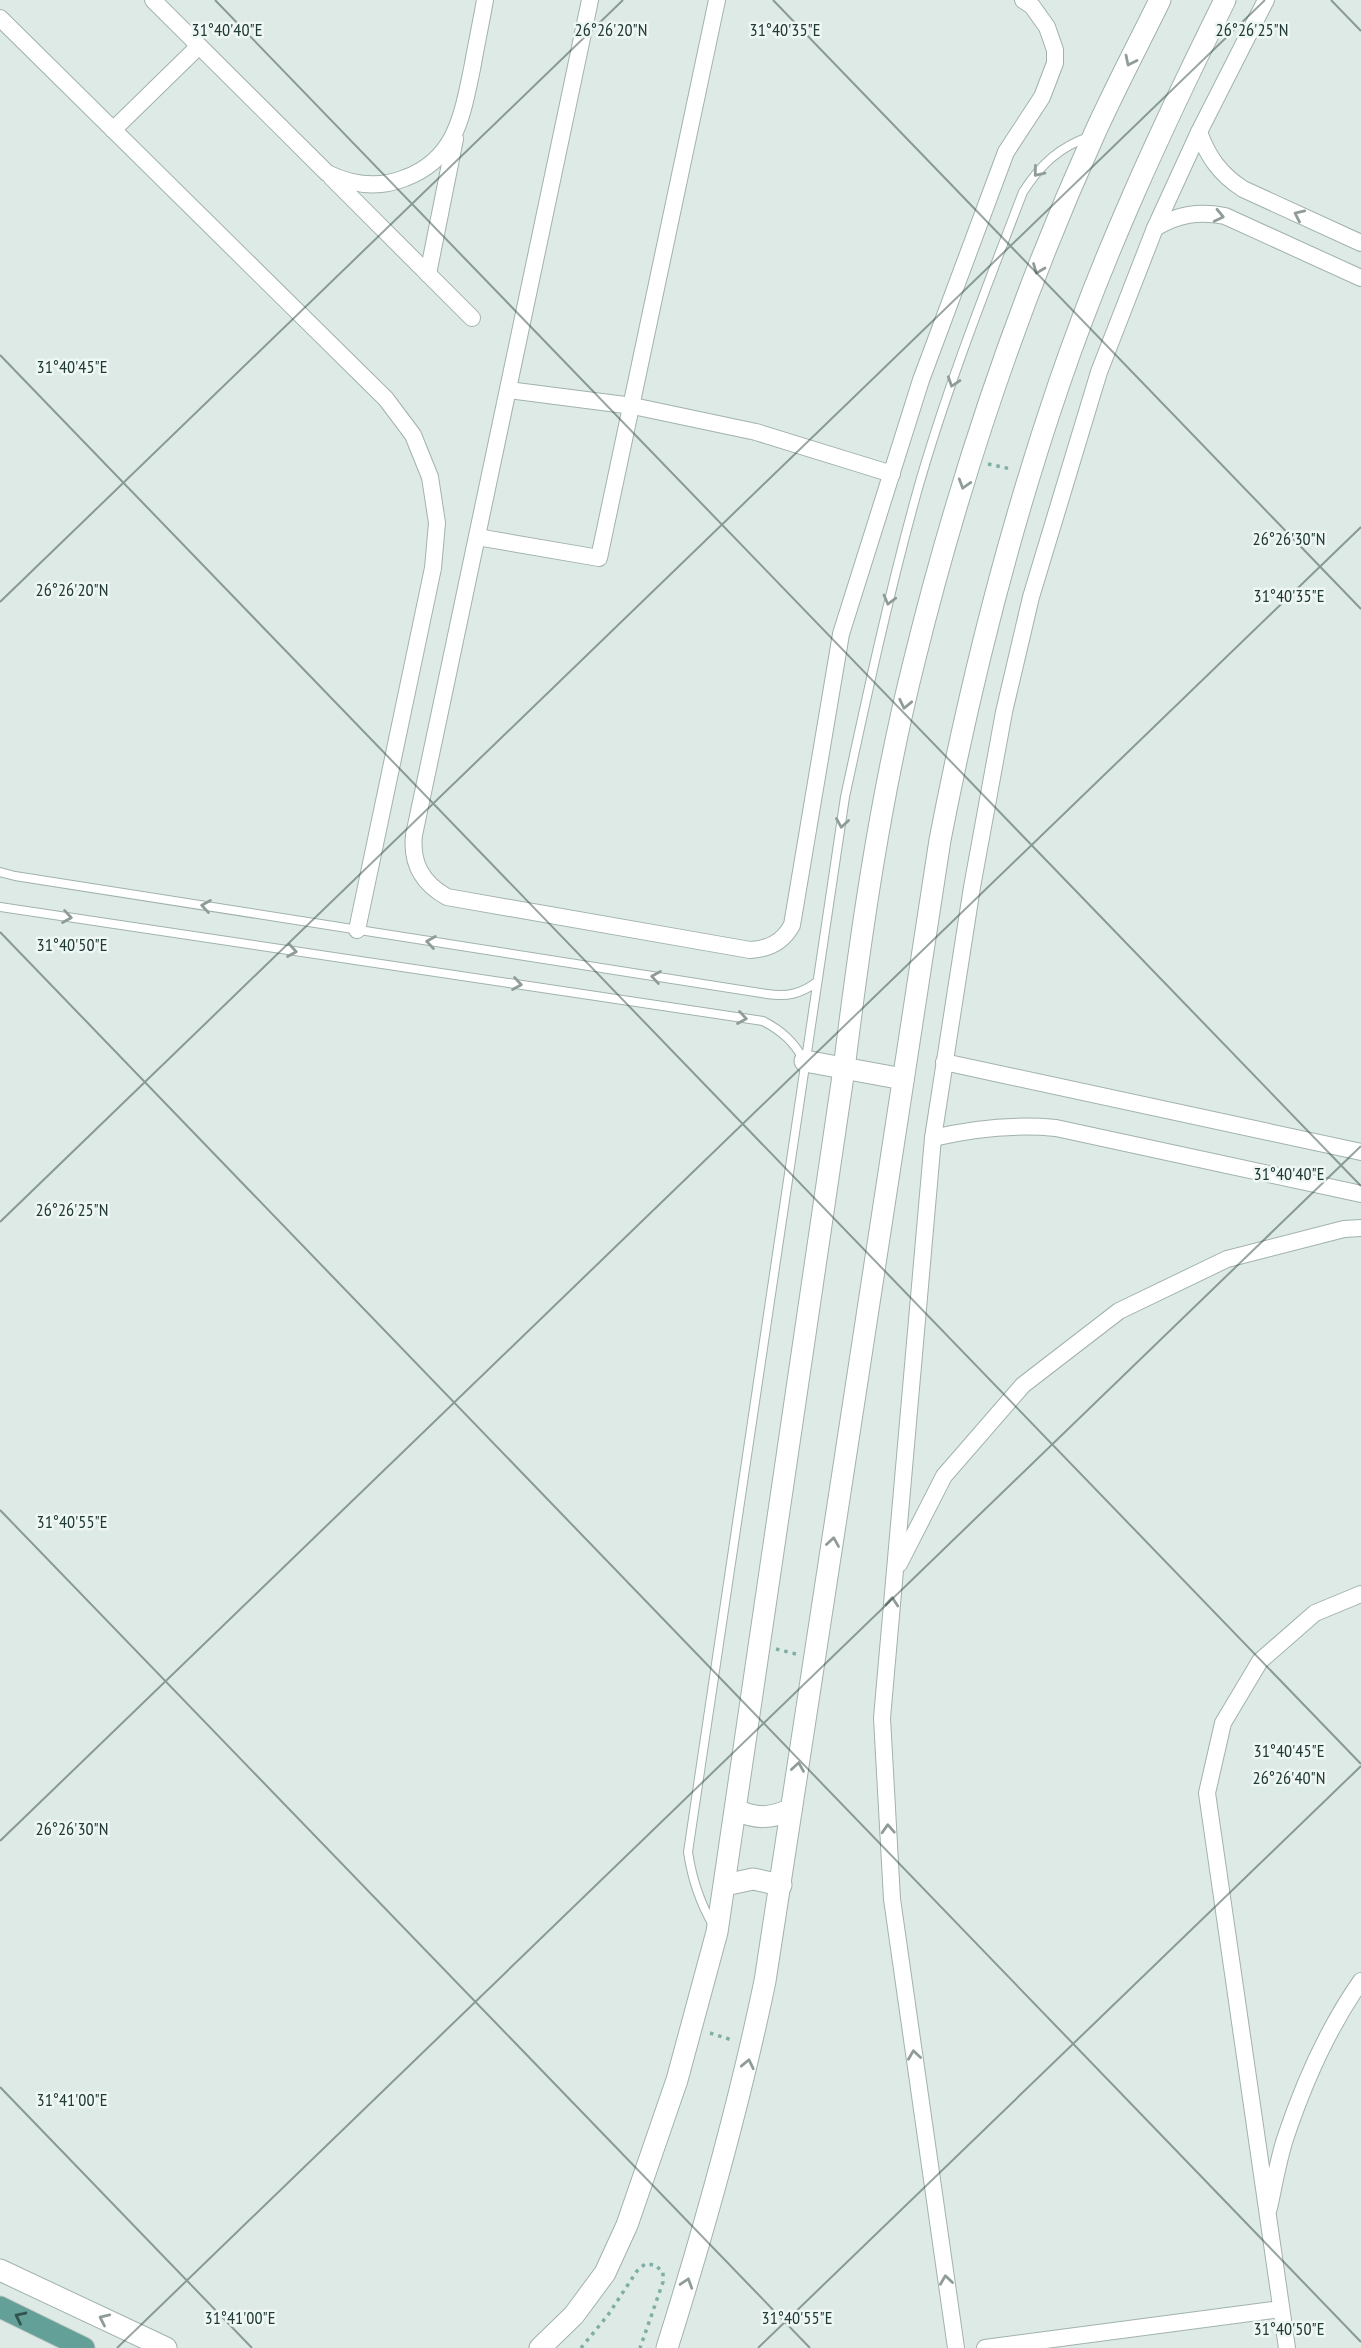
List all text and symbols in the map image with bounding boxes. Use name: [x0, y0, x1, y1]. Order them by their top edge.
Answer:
text: 31°40'40"E: [192, 18, 262, 41]
text: 26°26'20"N: [575, 18, 647, 41]
text: 31°40'35"E: [750, 18, 820, 41]
text: 26°26'25"N: [1216, 18, 1288, 41]
one-way arrow: [1124, 54, 1138, 66]
one-way arrow: [1033, 164, 1046, 176]
one-way arrow: [1213, 207, 1225, 222]
one-way arrow: [1294, 209, 1306, 223]
one-way arrow: [1032, 263, 1046, 275]
text: 31°40'45"E: [37, 355, 107, 378]
one-way arrow: [947, 375, 961, 388]
one-way arrow: [957, 478, 972, 490]
text: 26°26'30"N: [1253, 527, 1325, 550]
text: 26°26'20"N: [36, 578, 108, 601]
text: 31°40'35"E: [1254, 584, 1324, 607]
one-way arrow: [883, 594, 897, 606]
one-way arrow: [899, 698, 913, 710]
one-way arrow: [834, 817, 849, 829]
one-way arrow: [200, 899, 212, 914]
one-way arrow: [62, 909, 73, 924]
text: 31°40'50"E: [37, 933, 107, 956]
one-way arrow: [425, 934, 437, 949]
one-way arrow: [287, 943, 298, 958]
one-way arrow: [650, 970, 661, 985]
one-way arrow: [512, 976, 523, 991]
one-way arrow: [737, 1010, 748, 1025]
text: 31°40'40"E: [1254, 1162, 1324, 1185]
text: 26°26'25"N: [36, 1198, 108, 1221]
text: 31°40'55"E: [37, 1510, 107, 1533]
one-way arrow: [825, 1536, 840, 1548]
one-way arrow: [884, 1597, 899, 1608]
text: 31°40'45"E: [1254, 1739, 1324, 1762]
one-way arrow: [790, 1761, 805, 1773]
text: 26°26'40"N: [1253, 1766, 1325, 1789]
text: 26°26'30"N: [36, 1817, 108, 1840]
one-way arrow: [881, 1824, 896, 1835]
one-way arrow: [907, 2049, 922, 2061]
one-way arrow: [739, 2058, 754, 2070]
text: 31°41'00"E: [37, 2088, 107, 2111]
one-way arrow: [939, 2275, 954, 2286]
one-way arrow: [679, 2277, 694, 2289]
text: 31°41'00"E: [205, 2306, 275, 2329]
text: 31°40'55"E: [762, 2306, 832, 2329]
one-way arrow: [15, 2311, 27, 2325]
one-way arrow: [99, 2313, 111, 2327]
text: 31°40'50"E: [1254, 2317, 1324, 2340]

